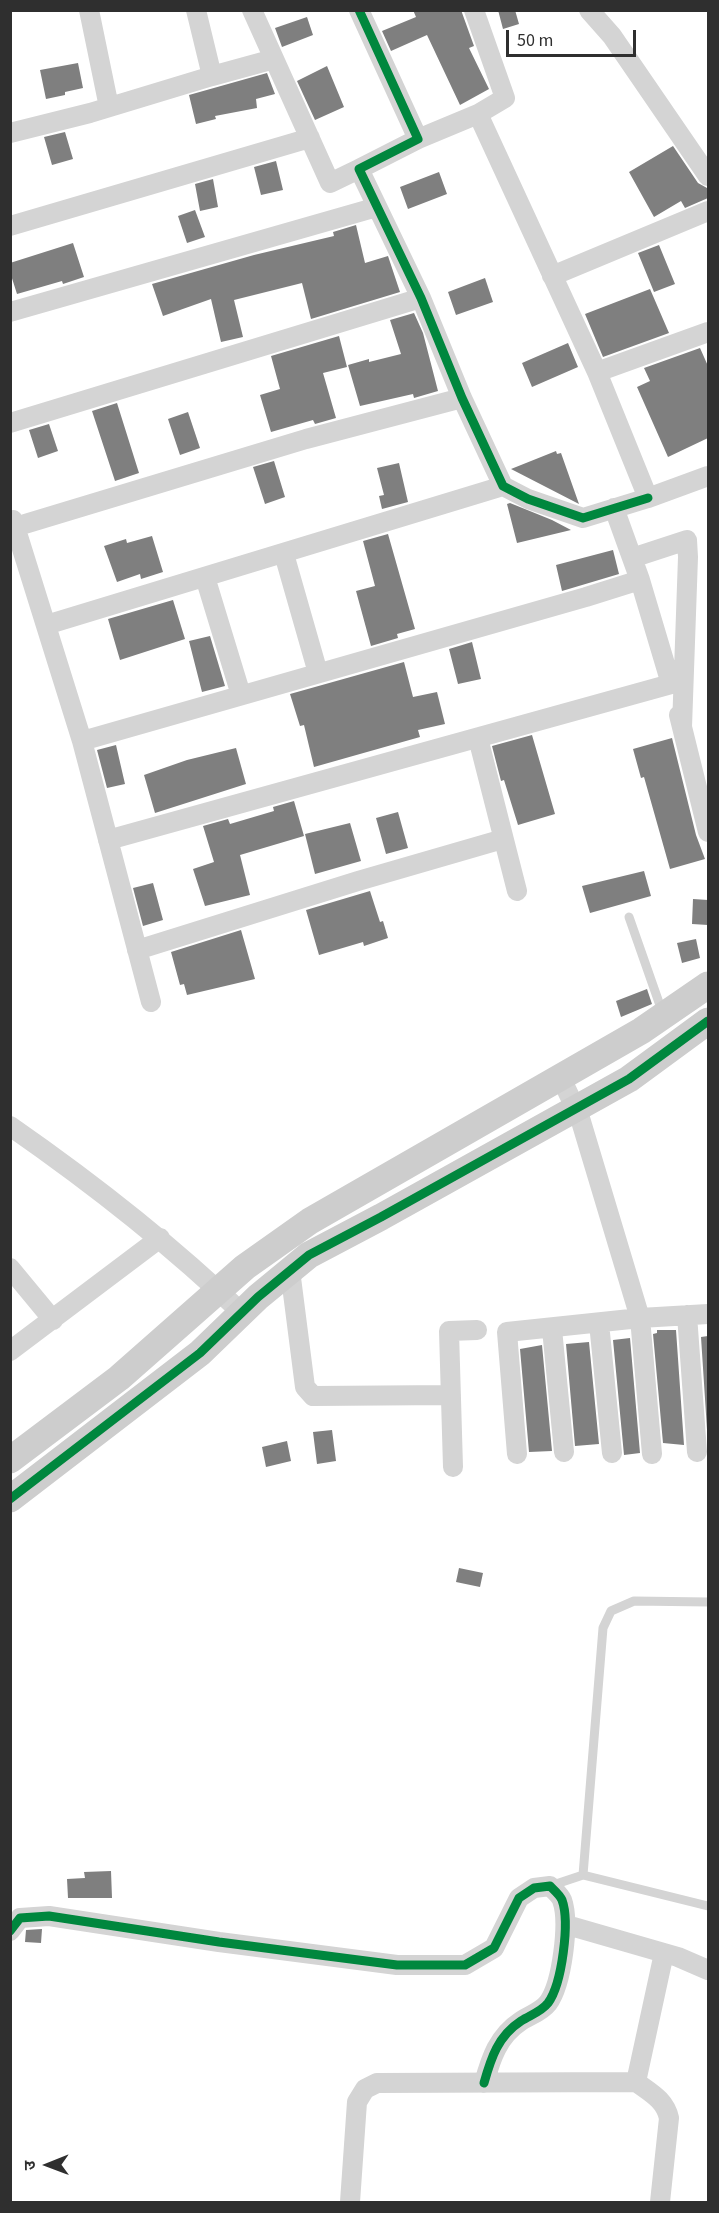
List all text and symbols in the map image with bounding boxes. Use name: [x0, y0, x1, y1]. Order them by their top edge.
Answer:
scale bar: [509, 18, 640, 56]
text: 50 m: [517, 28, 553, 53]
north arrow: [18, 2135, 78, 2195]
text: उ: [19, 2160, 41, 2170]

